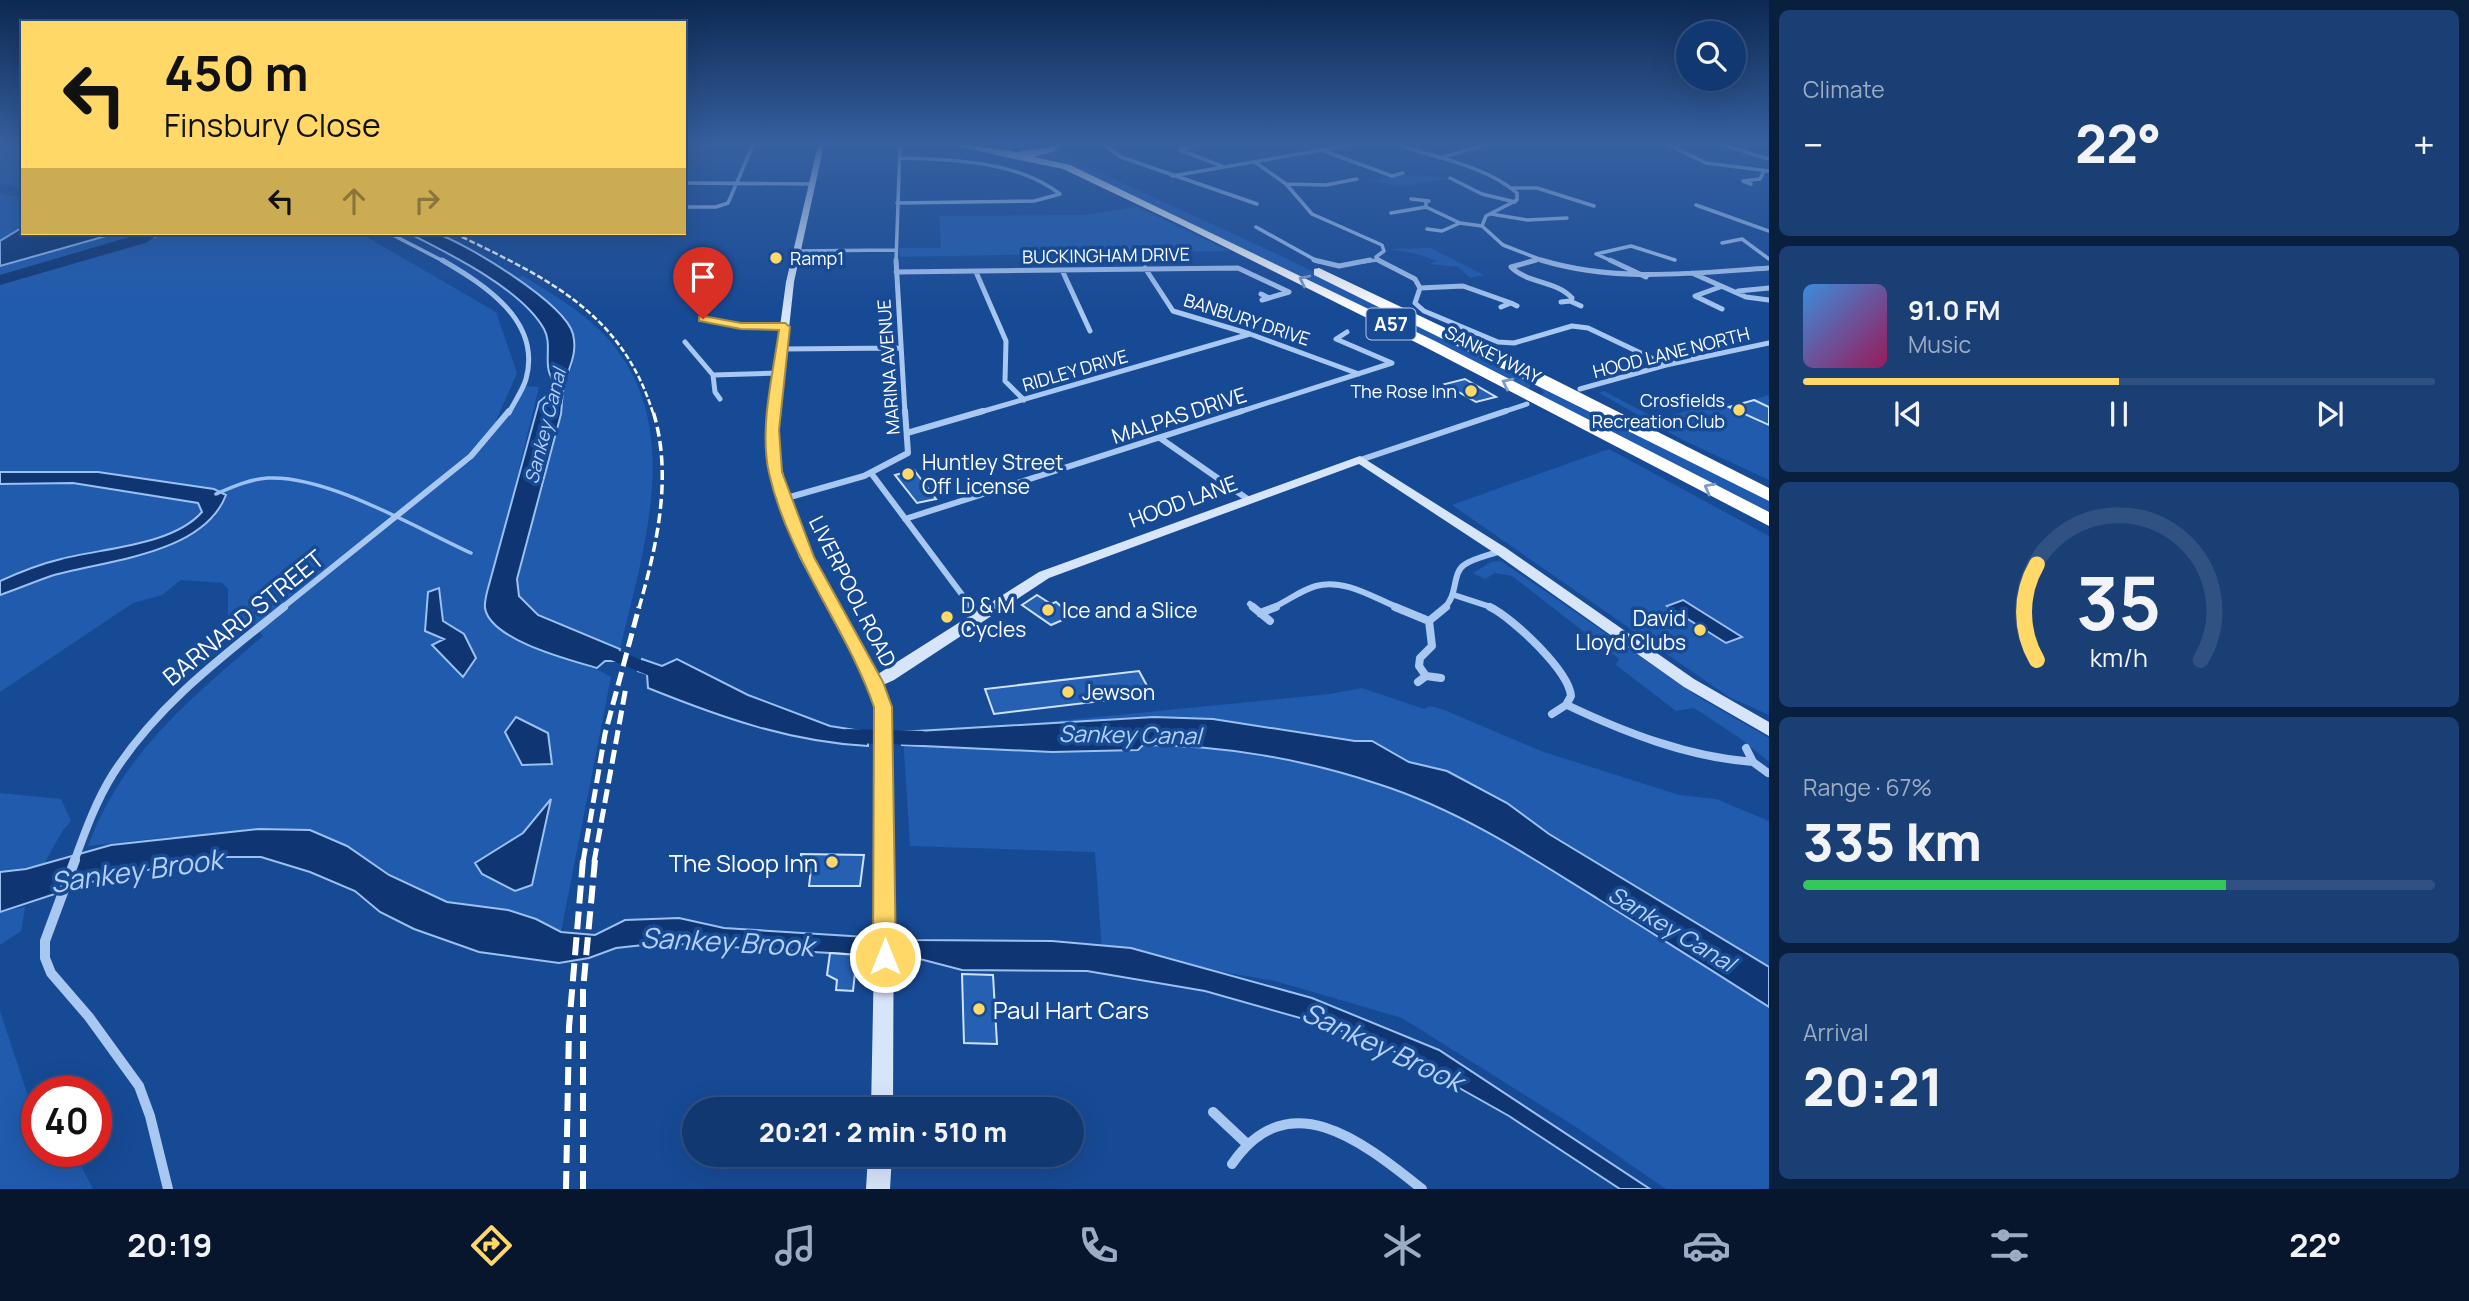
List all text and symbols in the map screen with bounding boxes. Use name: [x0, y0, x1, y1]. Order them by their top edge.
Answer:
map controls: [1676, 21, 1746, 91]
button: search: [1676, 21, 1746, 91]
text: 450 m: [164, 39, 309, 106]
icon: left: [49, 49, 140, 140]
text: Climate: [1803, 73, 1885, 105]
text: Finsbury Close: [164, 103, 381, 147]
text: 22°: [2075, 108, 2161, 179]
text: −: [1803, 118, 1824, 170]
text: +: [2413, 118, 2435, 170]
icon: left: [262, 182, 300, 220]
icon: ahead: [335, 182, 373, 220]
icon: right: [408, 182, 446, 220]
street label: BUCKINGHAM DRIVE: [1022, 242, 1190, 268]
place label: Ramp1: [790, 246, 844, 270]
pin: [673, 247, 733, 319]
marker: Ramp1: [768, 250, 784, 266]
icon: arrive: [684, 258, 722, 296]
one-way arrow: [1299, 275, 1311, 289]
street label: BANBURY DRIVE: [1181, 287, 1313, 351]
text: 91.0 FM: [1908, 292, 2001, 328]
street label: MARINA AVENUE: [871, 298, 905, 436]
road number: A57: [1366, 308, 1416, 340]
street label: SANKEY WAY: [1441, 320, 1546, 389]
street label: HOOD LANE NORTH: [1590, 321, 1752, 383]
text: Music: [1908, 328, 1971, 360]
street label: RIDLEY DRIVE: [1019, 343, 1131, 397]
water label: Sankey Canal: [518, 363, 573, 486]
one-way arrow: [1502, 378, 1514, 391]
place label: The Rose Inn: [1350, 379, 1457, 403]
street label: MALPAS DRIVE: [1108, 380, 1250, 450]
marker: The Rose Inn: [1463, 383, 1479, 399]
place label: Crosfields Recreation Club: [1592, 388, 1725, 433]
icon: previous: [1889, 395, 1927, 433]
icon: pause: [2100, 395, 2138, 433]
icon: next: [2311, 395, 2349, 433]
marker: Crosfields Recreation Club: [1731, 402, 1747, 418]
place label: Huntley Street Off License: [922, 448, 1064, 500]
marker: Huntley Street Off License: [900, 466, 916, 482]
street label: HOOD LANE: [1125, 468, 1241, 534]
one-way arrow: [1703, 483, 1716, 496]
street label: LIVERPOOL ROAD: [803, 511, 903, 671]
street label: BARNARD STREET: [155, 541, 331, 692]
text: 35: [2077, 553, 2162, 653]
place label: D & M Cycles: [961, 591, 1026, 643]
place label: Ice and a Slice: [1062, 596, 1198, 624]
marker: Ice and a Slice: [1040, 602, 1056, 618]
place label: David Lloyd Clubs: [1575, 604, 1686, 656]
marker: D & M Cycles: [939, 609, 955, 625]
marker: David Lloyd Clubs: [1692, 622, 1708, 638]
text: km/h: [2090, 640, 2148, 675]
place label: Jewson: [1082, 678, 1155, 706]
marker: Jewson: [1060, 684, 1076, 700]
water label: Sankey Canal: [1058, 717, 1204, 751]
text: Range · 67%: [1803, 771, 1932, 803]
text: 335 km: [1803, 806, 1982, 877]
water label: Sankey Brook: [47, 839, 229, 901]
place label: The Sloop Inn: [669, 846, 818, 879]
marker: The Sloop Inn: [824, 854, 840, 870]
water label: Sankey Canal: [1603, 878, 1744, 980]
water label: Sankey Brook: [639, 917, 819, 965]
position arrow: [848, 920, 922, 994]
water label: Sankey Brook: [1296, 992, 1473, 1102]
place label: Paul Hart Cars: [993, 993, 1149, 1026]
marker: Paul Hart Cars: [971, 1001, 987, 1017]
text: Arrival: [1803, 1016, 1869, 1048]
text: 20:21: [1803, 1051, 1943, 1122]
speed limit sign: 40: [21, 1076, 112, 1167]
text: 20:21 · 2 min · 510 m: [759, 1114, 1007, 1150]
icon: directions: [467, 1221, 516, 1270]
icon: music: [771, 1221, 820, 1270]
icon: phone: [1074, 1221, 1123, 1270]
icon: climate: [1378, 1221, 1427, 1270]
icon: car: [1682, 1221, 1731, 1270]
icon: filters: [1985, 1221, 2034, 1270]
text: 20:19: [127, 1223, 212, 1267]
text: 22°: [2289, 1223, 2342, 1267]

